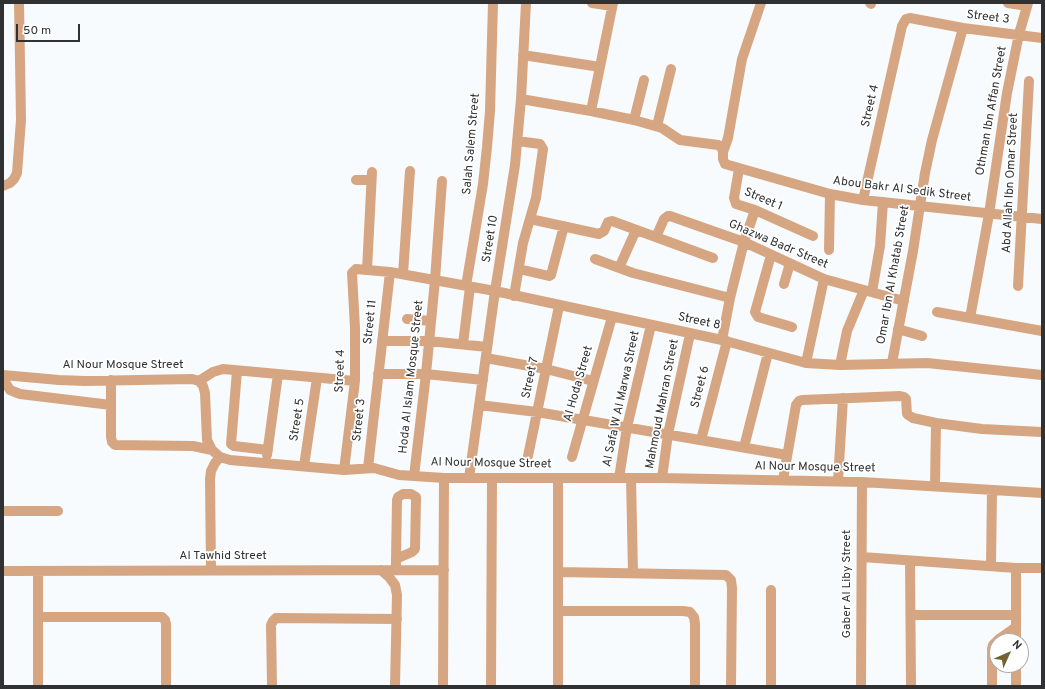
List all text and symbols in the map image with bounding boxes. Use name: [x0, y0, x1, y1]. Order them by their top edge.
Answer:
street label: Street 3: [966, 8, 1010, 28]
scale bar: [18, 16, 82, 42]
text: 50 m: [23, 23, 51, 39]
street label: Othman Ibn Affan Street: [974, 45, 1010, 177]
street label: Street 4: [859, 83, 883, 129]
street label: Salah Salem Street: [460, 93, 484, 195]
street label: Abd Allah Ibn Omar Street: [1000, 112, 1022, 254]
street label: Abou Bakr Al Sedik Street: [832, 174, 972, 206]
street label: Street 1: [742, 185, 784, 215]
street label: Omar Ibn Al Khatab Street: [875, 204, 913, 346]
street label: Street 10: [480, 214, 502, 264]
street label: Ghazwa Badr Street: [726, 218, 830, 272]
street label: Street 11: [361, 299, 381, 345]
street label: Hoda Al Islam Mosque Street: [397, 300, 427, 454]
street label: Street 8: [676, 310, 722, 334]
street label: Al Safa W Al Marwa Street: [601, 330, 643, 468]
street label: Mahmoud Mahran Street: [643, 338, 683, 470]
street label: Al Hoda Street: [561, 344, 597, 424]
street label: Street 4: [333, 349, 349, 393]
street label: Street 7: [520, 356, 542, 400]
street label: Al Nour Mosque Street: [62, 359, 184, 373]
street label: Street 6: [689, 364, 713, 410]
street label: Street 5: [288, 397, 308, 443]
street label: Street 3: [351, 398, 369, 442]
street label: Al Nour Mosque Street: [430, 456, 552, 472]
street label: Al Nour Mosque Street: [754, 460, 876, 476]
street label: Gaber Al Liby Street: [841, 530, 855, 638]
street label: Al Tawhid Street: [179, 550, 267, 564]
north arrow: [989, 633, 1029, 673]
text: N: [1009, 637, 1025, 653]

